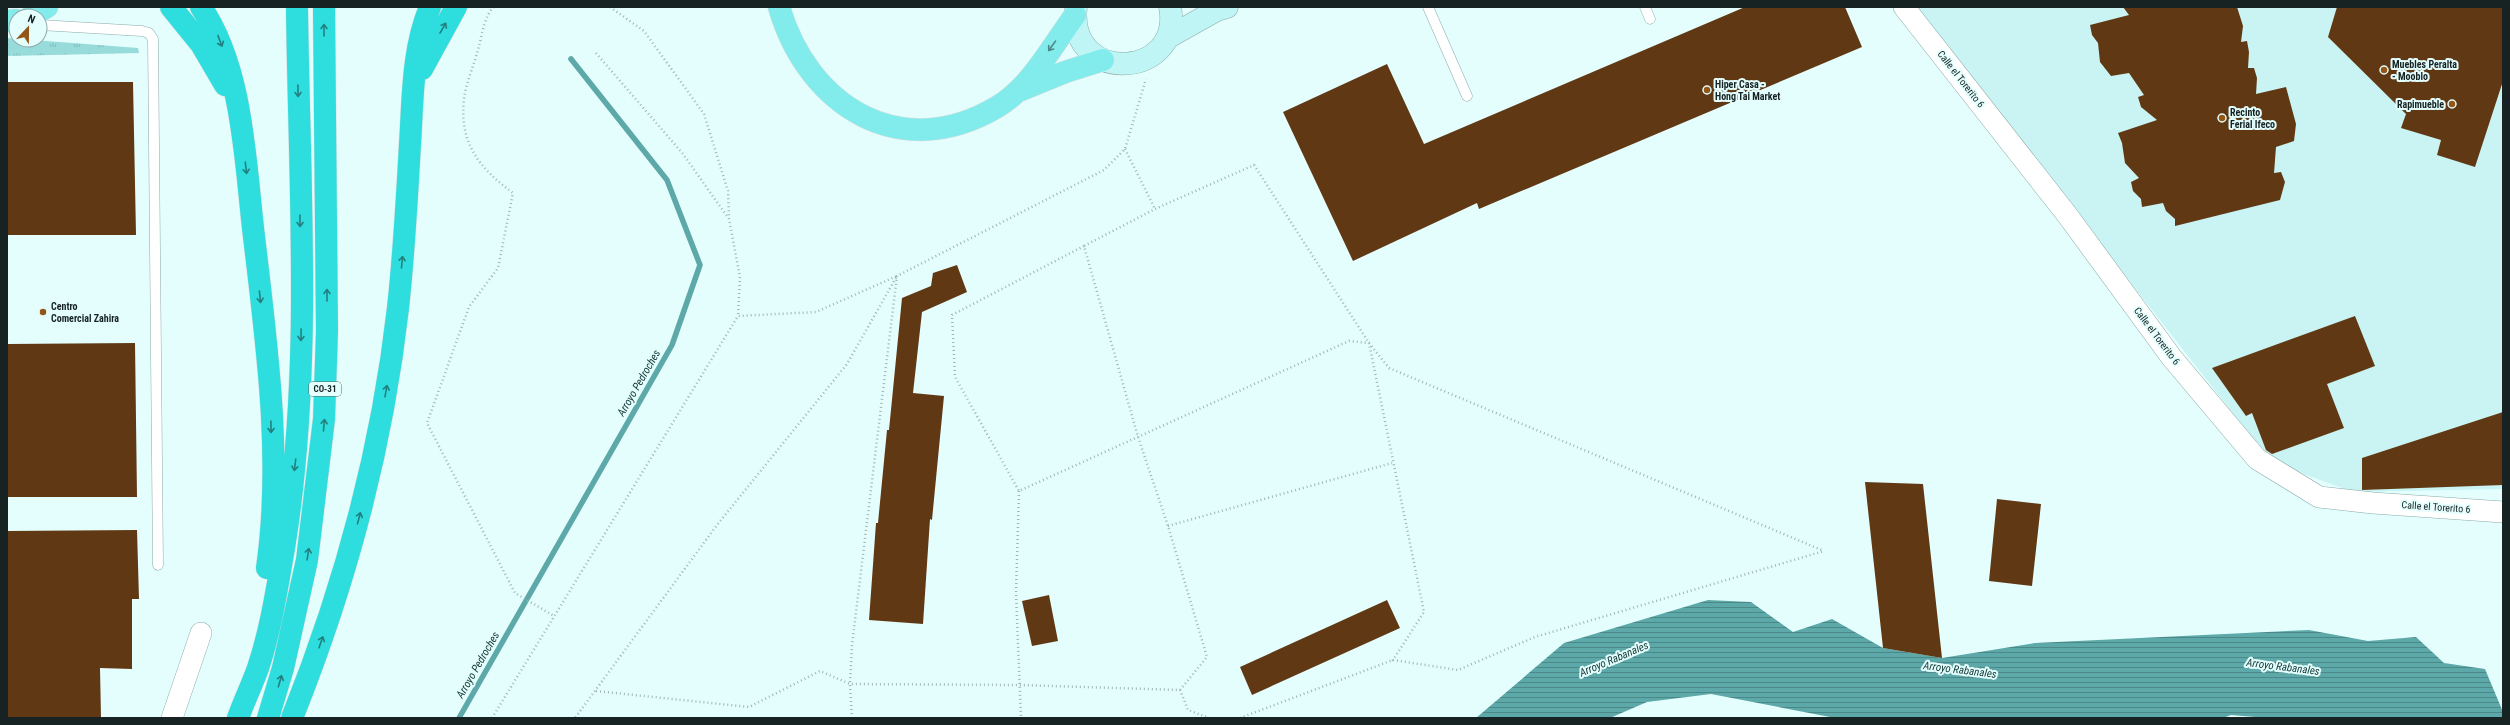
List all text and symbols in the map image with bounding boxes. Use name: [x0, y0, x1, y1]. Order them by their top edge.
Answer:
north arrow: [8, 8, 48, 48]
text: N: [26, 12, 37, 27]
one-way arrow: [440, 22, 448, 34]
one-way arrow: [320, 24, 328, 37]
one-way arrow: [217, 35, 225, 47]
one-way arrow: [1048, 41, 1056, 52]
street label: Calle el Torerito 6: [1935, 48, 1987, 110]
place label: Muebles Peralta - Mooblo: [2392, 59, 2457, 82]
marker: Muebles Peralta - Mooblo: [2379, 65, 2389, 75]
place label: Hiper Casa - Hong Tai Market: [1715, 79, 1780, 102]
one-way arrow: [294, 84, 302, 97]
marker: Hiper Casa - Hong Tai Market: [1702, 85, 1712, 95]
place label: Rapimueble: [2397, 99, 2444, 110]
marker: Rapimueble: [2447, 99, 2457, 109]
place label: Recinto Ferial Ifeco: [2230, 107, 2275, 130]
marker: Recinto Ferial Ifeco: [2217, 113, 2227, 123]
one-way arrow: [242, 161, 250, 174]
one-way arrow: [296, 214, 304, 227]
one-way arrow: [398, 256, 406, 269]
one-way arrow: [323, 289, 331, 302]
one-way arrow: [256, 290, 264, 303]
place label: Centro Comercial Zahira: [51, 301, 119, 324]
street label: Calle el Torerito 6: [2132, 305, 2182, 367]
marker: Centro Comercial Zahira: [38, 307, 48, 317]
one-way arrow: [298, 328, 305, 341]
water label: Arroyo Pedroches: [614, 347, 663, 419]
road number: CO-31: [309, 382, 341, 396]
one-way arrow: [382, 385, 390, 398]
one-way arrow: [320, 419, 328, 432]
one-way arrow: [267, 420, 275, 433]
one-way arrow: [291, 458, 299, 471]
street label: Calle el Torerito 6: [2401, 499, 2471, 515]
one-way arrow: [356, 512, 363, 525]
one-way arrow: [304, 548, 312, 561]
water label: Arroyo Pedroches: [453, 629, 502, 701]
one-way arrow: [318, 636, 325, 649]
water label: Arroyo Rabanales: [1577, 639, 1651, 680]
water label: Arroyo Rabanales: [2245, 656, 2321, 678]
water label: Arroyo Rabanales: [1922, 659, 1998, 681]
one-way arrow: [277, 674, 284, 687]

